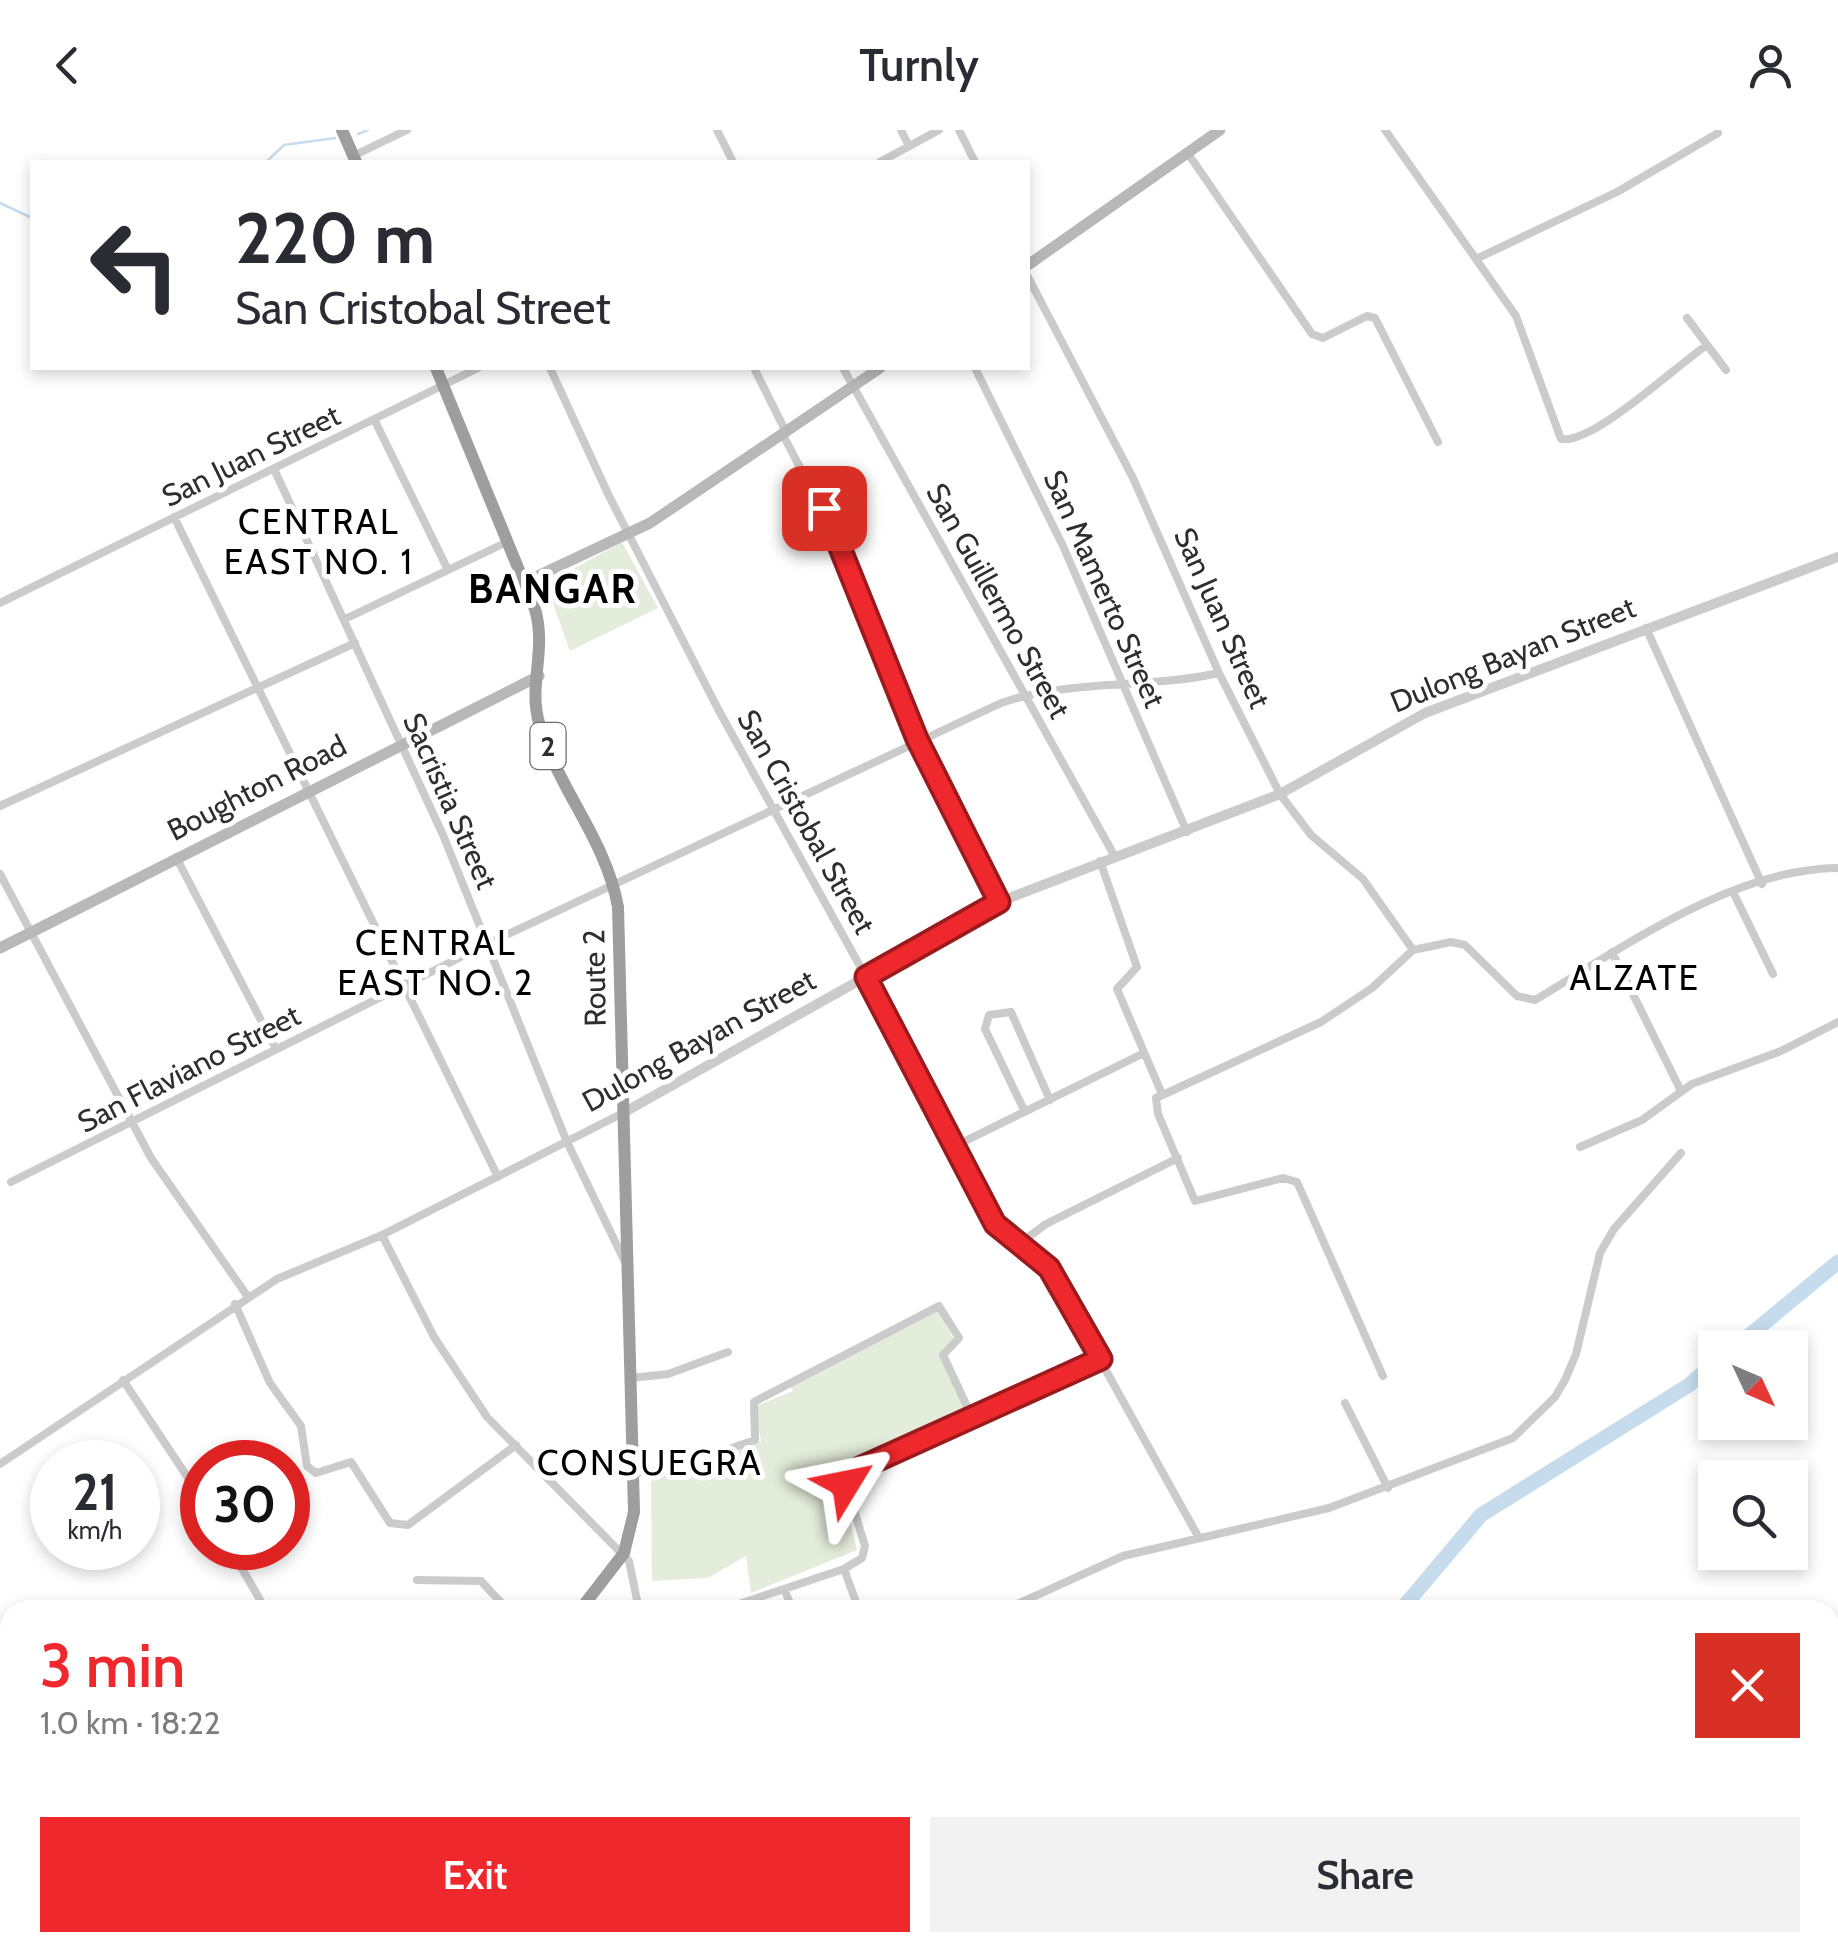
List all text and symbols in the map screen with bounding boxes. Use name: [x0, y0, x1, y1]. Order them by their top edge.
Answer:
icon: back: [40, 38, 95, 93]
text: Turnly: [859, 38, 979, 92]
icon: person: [1743, 38, 1798, 93]
text: 220 m: [235, 195, 435, 281]
icon: left: [70, 200, 200, 330]
text: San Cristobal Street: [235, 281, 611, 335]
street label: San Juan Street: [156, 397, 346, 515]
street label: San Mamerto Street: [1036, 465, 1173, 713]
pin: [782, 466, 867, 551]
street label: San Guillermo Street: [919, 477, 1078, 725]
icon: arrive: [797, 481, 852, 536]
district label: CENTRAL EAST NO. 1: [224, 500, 414, 583]
street label: San Juan Street: [1166, 522, 1279, 714]
district label: BANGAR: [468, 564, 638, 613]
street label: Dulong Bayan Street: [1385, 589, 1641, 721]
street label: San Cristobal Street: [730, 703, 883, 940]
street label: Sacristia Street: [395, 707, 506, 894]
road number: 2: [530, 723, 566, 769]
street label: Boughton Road: [161, 727, 353, 849]
district label: CENTRAL EAST NO. 2: [337, 921, 535, 1004]
street label: Route 2: [575, 929, 614, 1027]
district label: ALZATE: [1569, 956, 1701, 999]
street label: Dulong Bayan Street: [576, 961, 822, 1120]
street label: San Flaviano Street: [71, 997, 306, 1141]
north arrow: [1698, 1330, 1808, 1440]
map controls: [1698, 1330, 1808, 1570]
position arrow: [794, 1432, 898, 1536]
speed limit sign: 30: [180, 1440, 310, 1570]
district label: CONSUEGRA: [537, 1441, 763, 1484]
button: search: [1698, 1460, 1808, 1570]
text: 21: [73, 1462, 117, 1523]
text: km/h: [68, 1515, 122, 1545]
text: 3 min: [40, 1629, 185, 1702]
button: close: [1695, 1633, 1800, 1738]
text: 1.0 km · 18:22: [40, 1703, 221, 1742]
button: Exit: [40, 1817, 910, 1932]
button: Share: [930, 1817, 1800, 1932]

